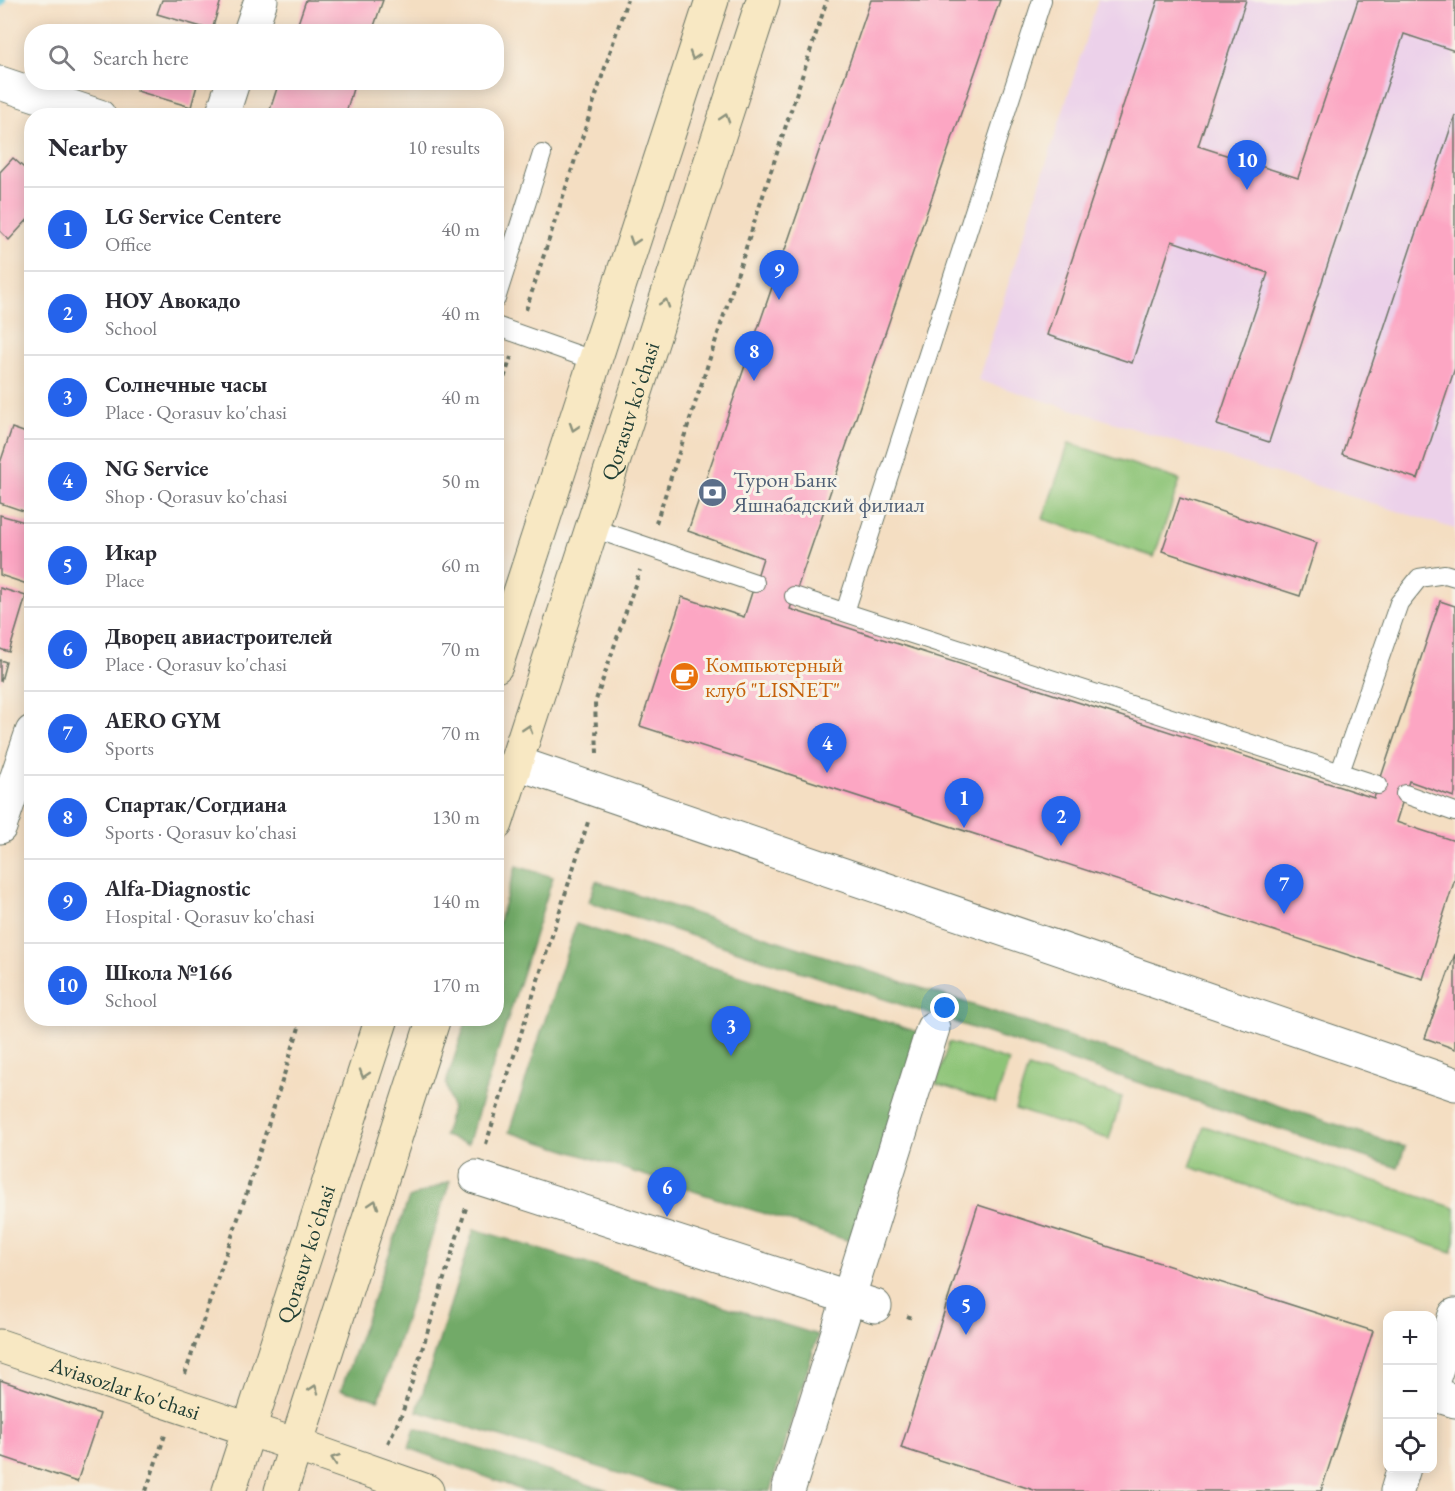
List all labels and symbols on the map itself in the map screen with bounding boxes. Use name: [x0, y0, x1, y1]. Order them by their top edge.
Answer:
one-way arrow: [689, 50, 702, 61]
one-way arrow: [718, 113, 730, 124]
pin: 10: [1228, 140, 1266, 190]
one-way arrow: [629, 235, 642, 246]
pin: 9: [760, 250, 798, 300]
one-way arrow: [658, 298, 670, 309]
pin: 8: [734, 332, 774, 381]
street label: Qorasuv ko'chasi: [594, 338, 666, 484]
one-way arrow: [569, 421, 581, 432]
place label: Турон Банк Яшнабадский филиал: [732, 465, 925, 519]
bank icon: Турон Банк Яшнабадский филиал: [696, 476, 728, 508]
place label: Компьютерный клуб "LISNET": [705, 650, 844, 704]
cafe icon: Компьютерный клуб "LISNET": [668, 661, 700, 693]
one-way arrow: [520, 724, 533, 735]
pin: 4: [808, 724, 846, 773]
pin: 1: [944, 778, 984, 828]
pin: 2: [1042, 796, 1080, 846]
pin: 7: [1264, 864, 1304, 914]
your location: [930, 993, 959, 1022]
pin: 3: [712, 1006, 750, 1056]
one-way arrow: [359, 1068, 372, 1079]
pin: 6: [648, 1168, 686, 1217]
street label: Qorasuv ko'chasi: [270, 1181, 342, 1327]
one-way arrow: [367, 1199, 379, 1210]
pin: 5: [946, 1286, 986, 1335]
street label: Aviasozlar ko'chasi: [45, 1349, 204, 1426]
one-way arrow: [306, 1384, 319, 1395]
one-way arrow: [330, 1454, 341, 1467]

